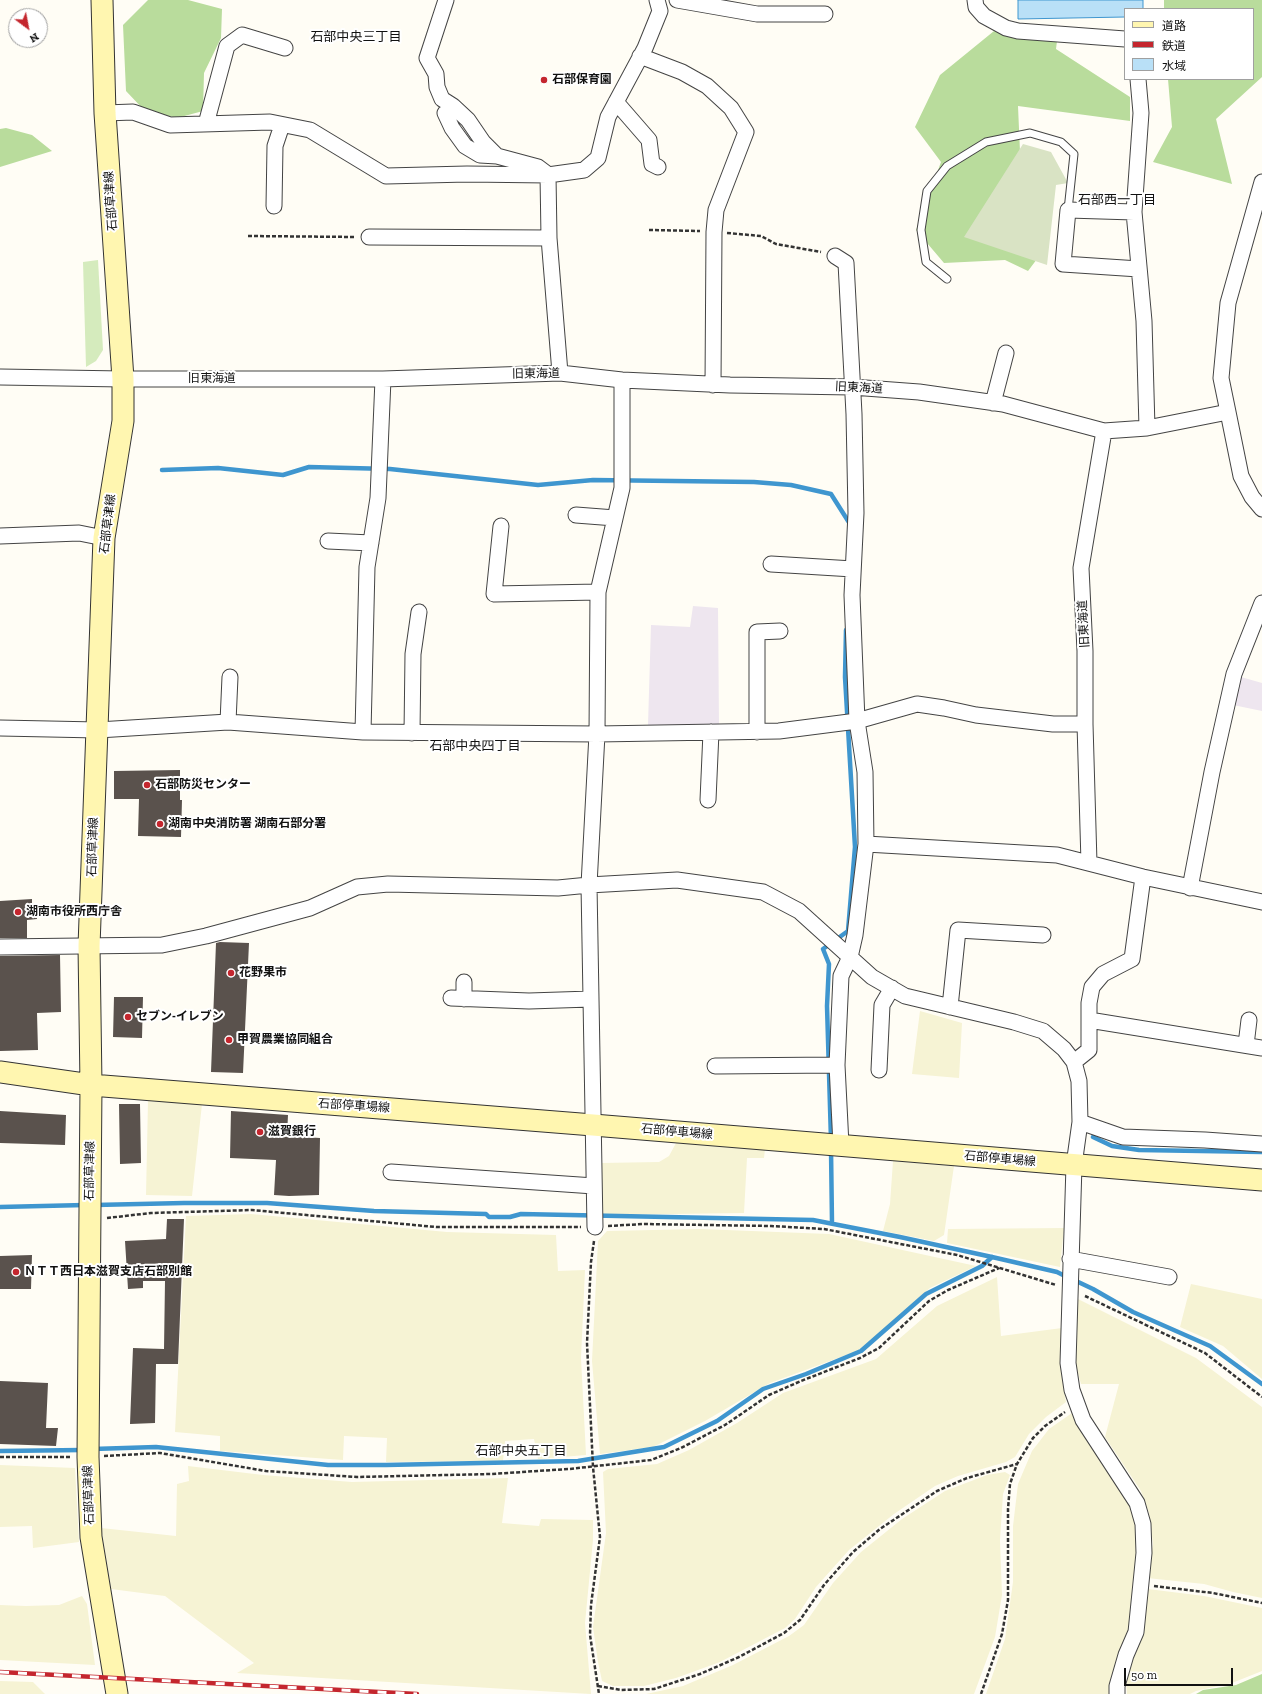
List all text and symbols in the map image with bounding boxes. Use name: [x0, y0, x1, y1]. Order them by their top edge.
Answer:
north arrow: [8, 8, 48, 48]
legend: [1124, 8, 1254, 80]
text: 道路: [1162, 19, 1186, 33]
district label: 石部中央三丁目: [311, 29, 401, 45]
text: N: [27, 30, 41, 45]
text: 鉄道: [1162, 39, 1186, 53]
text: 水域: [1162, 59, 1186, 73]
place label: 石部保育園: [552, 73, 612, 87]
marker: 石部保育園: [539, 75, 549, 85]
street label: 石部草津線: [102, 171, 120, 231]
district label: 石部西一丁目: [1078, 192, 1156, 208]
street label: 旧東海道: [512, 366, 560, 382]
street label: 旧東海道: [188, 372, 236, 386]
street label: 旧東海道: [835, 380, 883, 396]
street label: 石部草津線: [97, 493, 119, 555]
street label: 旧東海道: [1076, 600, 1092, 648]
district label: 石部中央四丁目: [430, 738, 520, 754]
place label: 石部防災センター: [155, 778, 251, 792]
marker: 石部防災センター: [142, 780, 152, 790]
street label: 石部草津線: [85, 817, 101, 877]
place label: 湖南中央消防署 湖南石部分署: [168, 817, 326, 831]
marker: 湖南中央消防署 湖南石部分署: [155, 819, 165, 829]
place label: 湖南市役所西庁舎: [26, 905, 122, 919]
marker: 湖南市役所西庁舎: [13, 907, 23, 917]
place label: 花野果市: [239, 966, 287, 980]
marker: 花野果市: [226, 968, 236, 978]
place label: セブン-イレブン: [136, 1010, 224, 1024]
marker: セブン-イレブン: [123, 1012, 133, 1022]
place label: 甲賀農業協同組合: [237, 1033, 333, 1047]
marker: 甲賀農業協同組合: [224, 1035, 234, 1045]
street label: 石部停車場線: [318, 1096, 390, 1116]
street label: 石部停車場線: [641, 1122, 713, 1142]
place label: 滋賀銀行: [268, 1125, 316, 1139]
marker: 滋賀銀行: [255, 1127, 265, 1137]
street label: 石部草津線: [82, 1141, 98, 1201]
street label: 石部停車場線: [964, 1149, 1036, 1169]
place label: ＮＴＴ西日本滋賀支店石部別館: [24, 1265, 192, 1279]
marker: ＮＴＴ西日本滋賀支店石部別館: [11, 1267, 21, 1277]
district label: 石部中央五丁目: [476, 1443, 566, 1459]
street label: 石部草津線: [81, 1465, 97, 1525]
scale bar: [1126, 1660, 1235, 1686]
text: 50 m: [1131, 1668, 1157, 1682]

